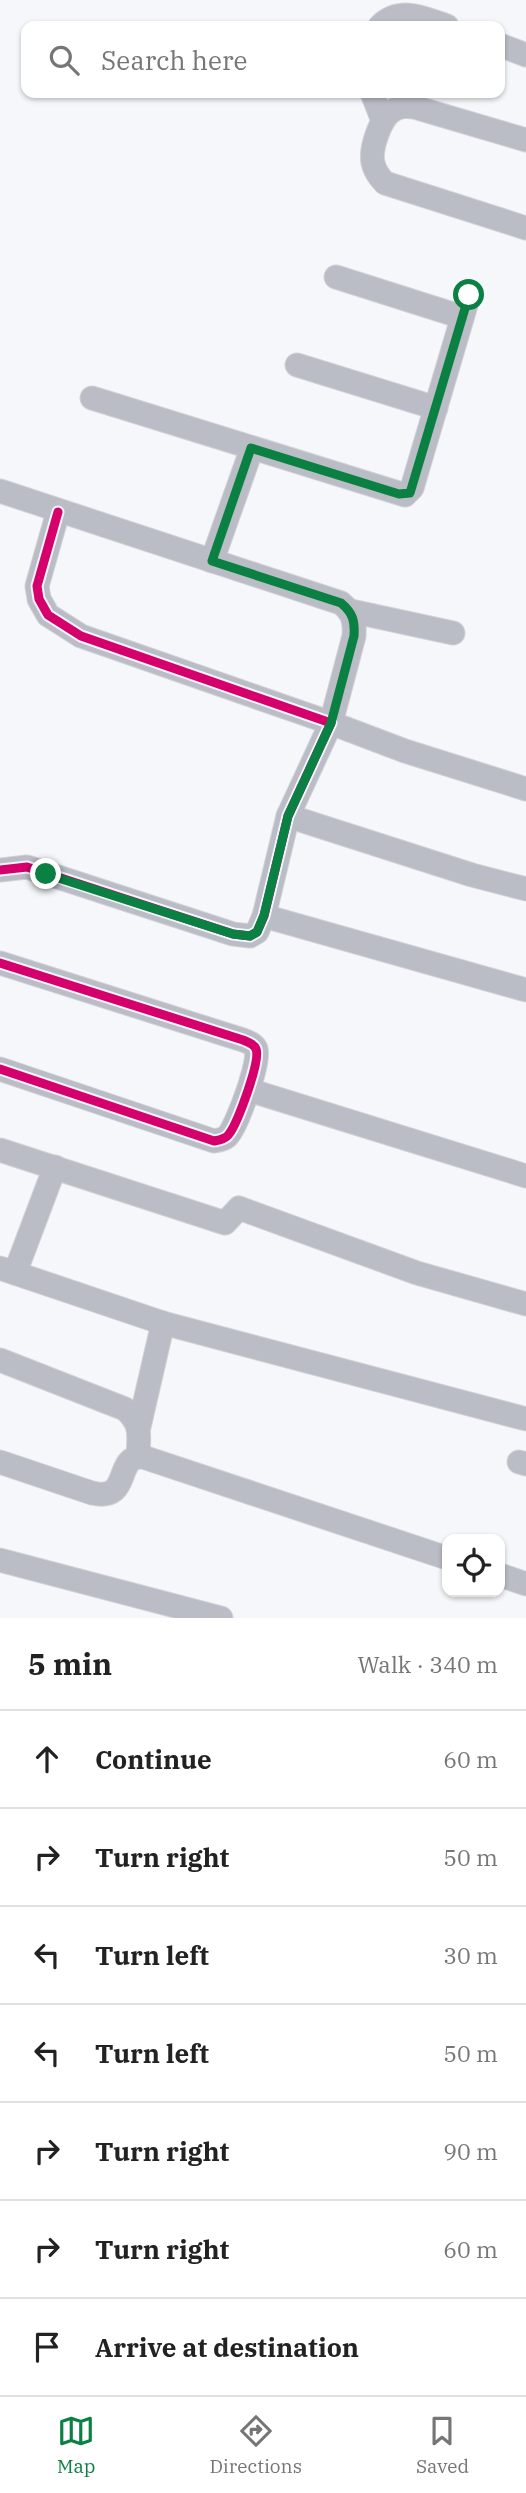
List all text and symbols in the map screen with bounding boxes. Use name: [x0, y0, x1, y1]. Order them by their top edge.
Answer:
search box: [21, 21, 505, 98]
icon: search: [45, 41, 83, 79]
text: Search here: [101, 43, 247, 77]
route start: [453, 279, 484, 310]
route end: [30, 858, 61, 889]
map controls: [442, 1534, 505, 1597]
button: locate: [442, 1534, 505, 1597]
text: 5 min: [28, 1644, 112, 1683]
text: Walk · 340 m: [357, 1649, 498, 1679]
icon: ahead: [28, 1740, 66, 1778]
text: Continue: [95, 1742, 212, 1776]
text: 60 m: [443, 1744, 498, 1774]
icon: right: [28, 1838, 66, 1876]
text: Turn right: [95, 1840, 229, 1874]
text: 50 m: [443, 1842, 498, 1872]
icon: left: [28, 1936, 66, 1974]
text: Turn left: [95, 1938, 209, 1972]
text: 30 m: [443, 1940, 498, 1970]
icon: left: [28, 2034, 66, 2072]
text: Turn left: [95, 2036, 209, 2070]
text: 50 m: [443, 2038, 498, 2068]
icon: right: [28, 2132, 66, 2170]
text: Turn right: [95, 2134, 229, 2168]
text: 90 m: [443, 2136, 498, 2166]
icon: right: [28, 2230, 66, 2268]
text: Turn right: [95, 2232, 229, 2266]
text: 60 m: [443, 2234, 498, 2264]
icon: arrive: [28, 2328, 66, 2366]
text: Arrive at destination: [95, 2330, 359, 2364]
tab: Map: [57, 2412, 96, 2478]
tab: Directions: [209, 2412, 302, 2478]
tab: Saved: [416, 2412, 469, 2478]

